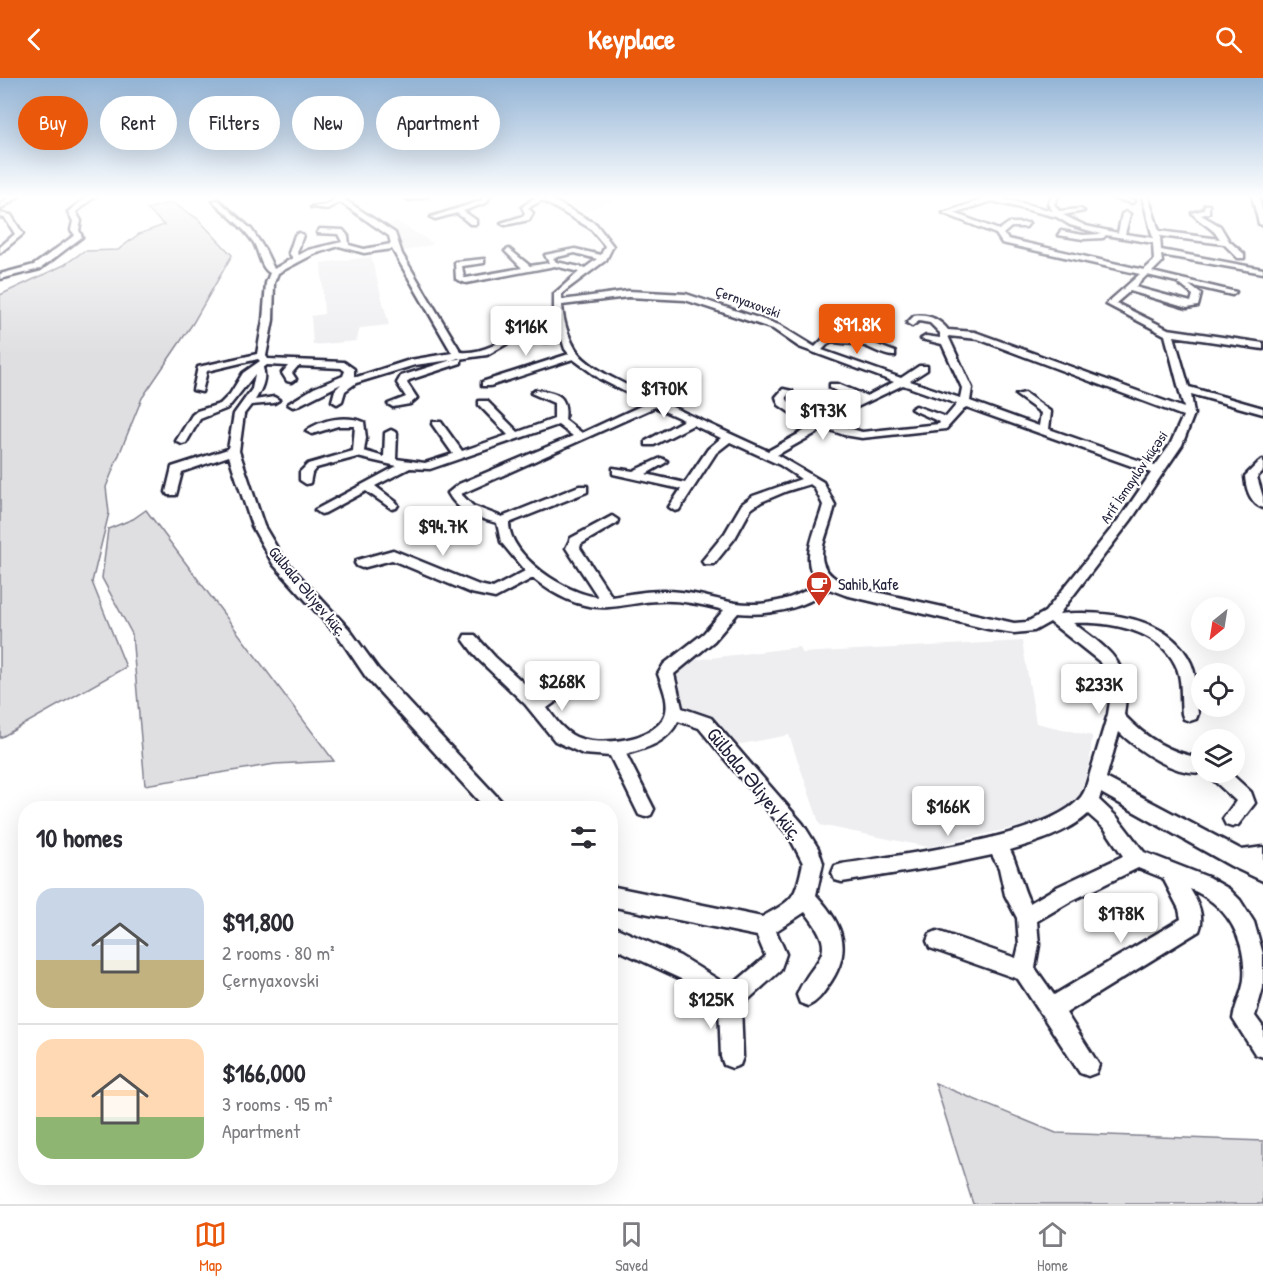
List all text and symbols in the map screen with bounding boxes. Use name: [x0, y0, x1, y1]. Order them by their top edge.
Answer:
text: Keyplace: [588, 21, 675, 57]
icon: back: [18, 23, 51, 56]
icon: search: [1212, 23, 1245, 56]
chip: Buy: [18, 96, 88, 150]
chip: Rent: [100, 96, 177, 150]
chip: Filters: [189, 96, 280, 150]
chip: New: [292, 96, 364, 150]
chip: Apartment: [376, 96, 500, 150]
street label: Çernyaxovski: [713, 281, 783, 323]
pin: $91.8K: [808, 304, 906, 355]
pin: $116K: [484, 306, 568, 357]
text: $91.8K: [833, 310, 881, 337]
text: $116K: [504, 312, 548, 339]
pin: $170K: [622, 368, 706, 419]
text: $170K: [641, 374, 687, 401]
pin: $173K: [781, 390, 865, 441]
text: $173K: [800, 396, 846, 423]
street label: Arif İsmayılov küçəsi: [1096, 427, 1172, 527]
pin: $94.7K: [394, 506, 492, 557]
text: $94.7K: [418, 512, 468, 539]
street label: Gülbala Əliyev küç.: [264, 541, 352, 641]
cafe icon: Sahib Kafe: [804, 569, 834, 607]
place label: Sahib Kafe: [838, 573, 900, 595]
north arrow: [1191, 597, 1245, 651]
map controls: [1191, 597, 1245, 783]
pin: $268K: [520, 661, 604, 712]
button: locate: [1191, 663, 1245, 717]
pin: $233K: [1057, 664, 1141, 715]
text: $268K: [539, 667, 585, 694]
text: $233K: [1075, 670, 1123, 697]
street label: Gülbala Əliyev küç.: [701, 721, 810, 846]
button: layers: [1191, 729, 1245, 783]
pin: $166K: [906, 786, 990, 837]
text: $166K: [926, 792, 970, 819]
text: 10 homes: [36, 820, 123, 855]
icon: filters: [567, 821, 600, 854]
pin: $178K: [1079, 893, 1163, 944]
text: $178K: [1098, 899, 1144, 926]
text: $91,800: [222, 904, 294, 939]
icon: home: [84, 912, 156, 984]
text: 2 rooms · 80 m²: [222, 939, 335, 966]
text: Çernyaxovski: [222, 966, 319, 993]
pin: $125K: [669, 979, 753, 1030]
text: $125K: [688, 985, 734, 1012]
text: $166,000: [222, 1055, 306, 1090]
icon: home: [84, 1063, 156, 1135]
text: 3 rooms · 95 m²: [222, 1090, 332, 1117]
text: Apartment: [222, 1117, 300, 1144]
tab: Map: [194, 1218, 227, 1276]
tab: Saved: [615, 1218, 648, 1276]
tab: Home: [1036, 1218, 1069, 1276]

